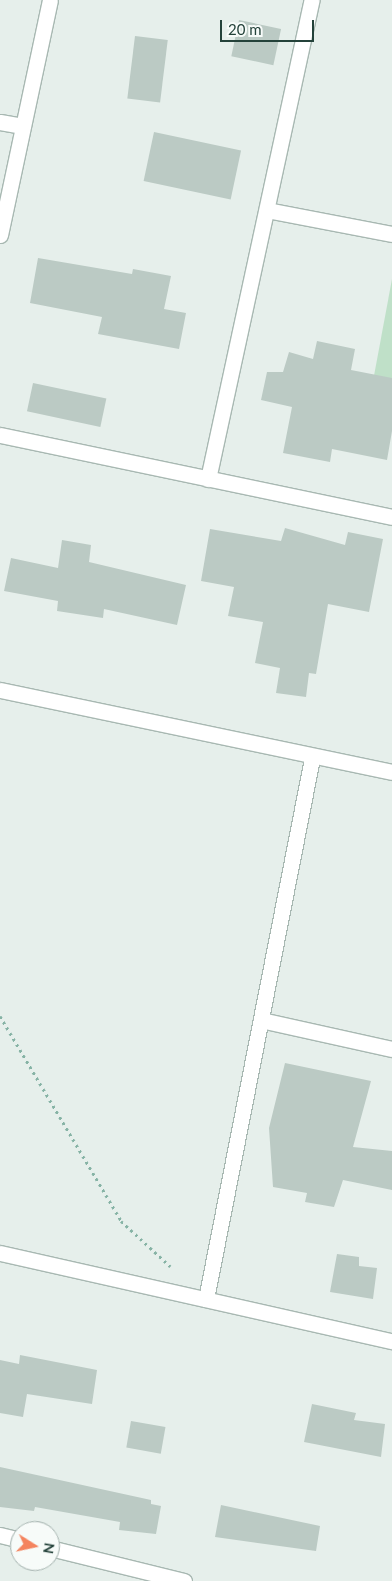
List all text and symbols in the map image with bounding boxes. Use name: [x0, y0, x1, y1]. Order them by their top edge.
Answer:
scale bar: [222, 10, 316, 42]
text: 20 m: [228, 20, 262, 38]
north arrow: [10, 1521, 60, 1571]
text: N: [40, 1542, 59, 1555]

